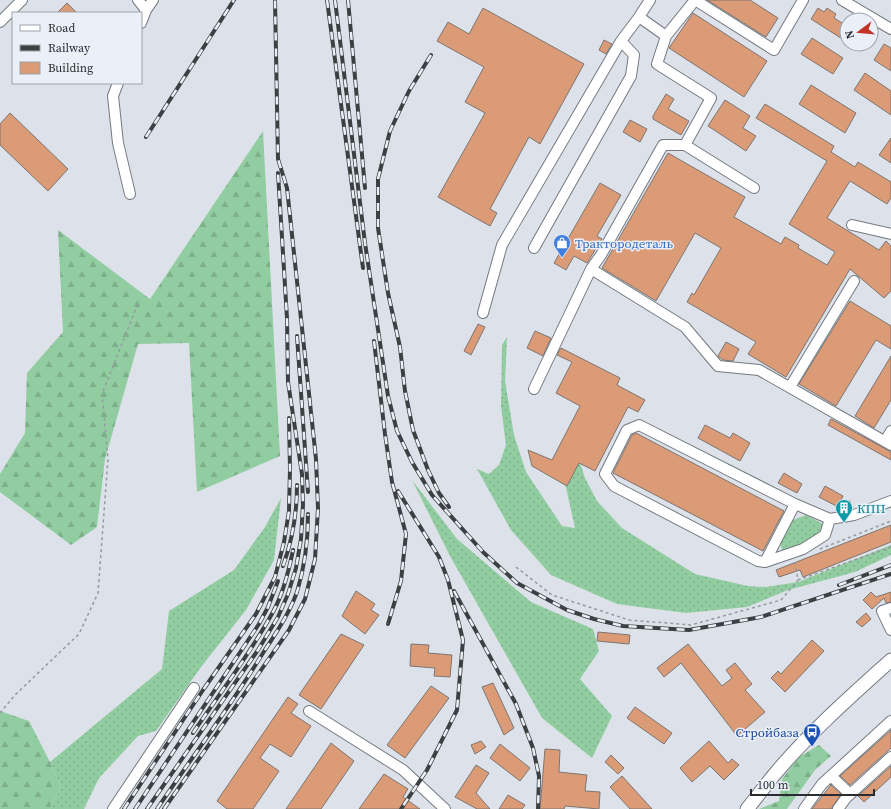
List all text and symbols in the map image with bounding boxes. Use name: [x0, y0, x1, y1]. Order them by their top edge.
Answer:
legend: [12, 12, 142, 84]
north arrow: [839, 12, 879, 52]
text: Road: [48, 20, 75, 36]
text: N: [842, 29, 858, 41]
text: Railway: [48, 40, 91, 56]
text: Building: [48, 60, 93, 76]
shop icon: Трактородеталь: [552, 233, 572, 258]
place label: Трактородеталь: [575, 235, 673, 252]
building icon: КПП: [834, 498, 854, 523]
place label: КПП: [857, 500, 886, 517]
bus stop icon: Стройбаза: [802, 722, 822, 747]
place label: Стройбаза: [736, 724, 799, 741]
scale bar: [751, 771, 874, 797]
text: 100 m: [757, 777, 789, 793]

